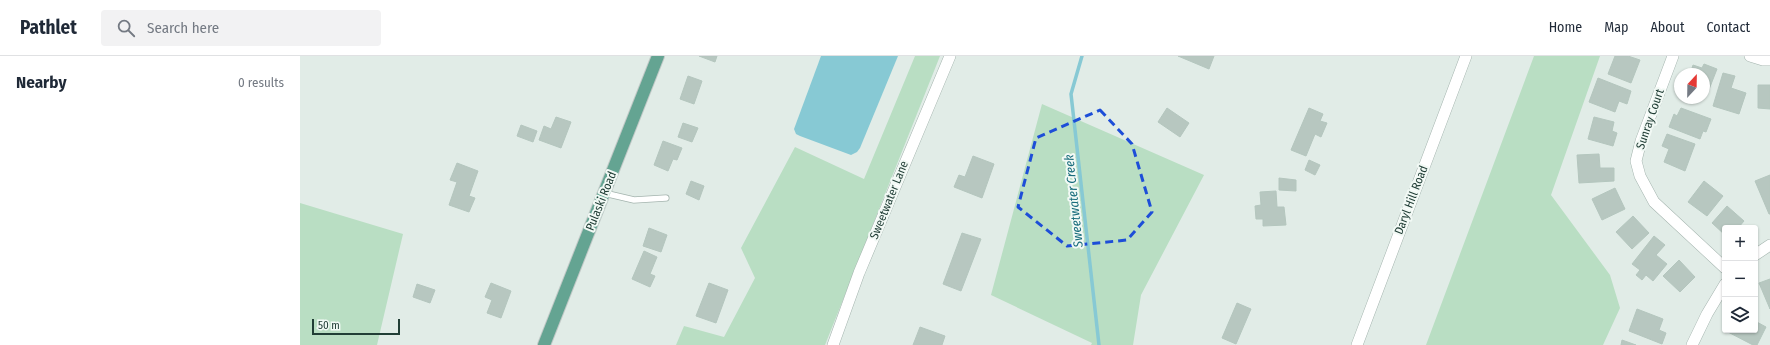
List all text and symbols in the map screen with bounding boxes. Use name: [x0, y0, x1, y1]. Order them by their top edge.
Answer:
search box: [101, 10, 381, 46]
text: Pathlet: [20, 16, 77, 39]
icon: search: [115, 17, 137, 39]
text: Search here: [147, 19, 219, 37]
text: Home: [1549, 19, 1582, 36]
text: Map: [1604, 19, 1628, 36]
text: About: [1650, 19, 1685, 36]
text: Contact: [1707, 19, 1750, 36]
north arrow: [1674, 68, 1710, 104]
text: Nearby: [16, 72, 67, 93]
text: 0 results: [238, 75, 284, 90]
street label: Sunray Court: [1633, 87, 1667, 151]
water label: Sweetwater Creek: [1061, 153, 1086, 249]
street label: Sweetwater Lane: [867, 159, 911, 241]
street label: Daryl Hill Road: [1391, 164, 1431, 236]
street label: Pulaski Road: [583, 169, 619, 233]
map controls: [1722, 225, 1758, 333]
button: +: [1722, 225, 1758, 261]
button: −: [1722, 261, 1758, 297]
button: layers: [1722, 297, 1758, 333]
scale bar: [312, 317, 400, 336]
text: 50 m: [318, 319, 340, 332]

